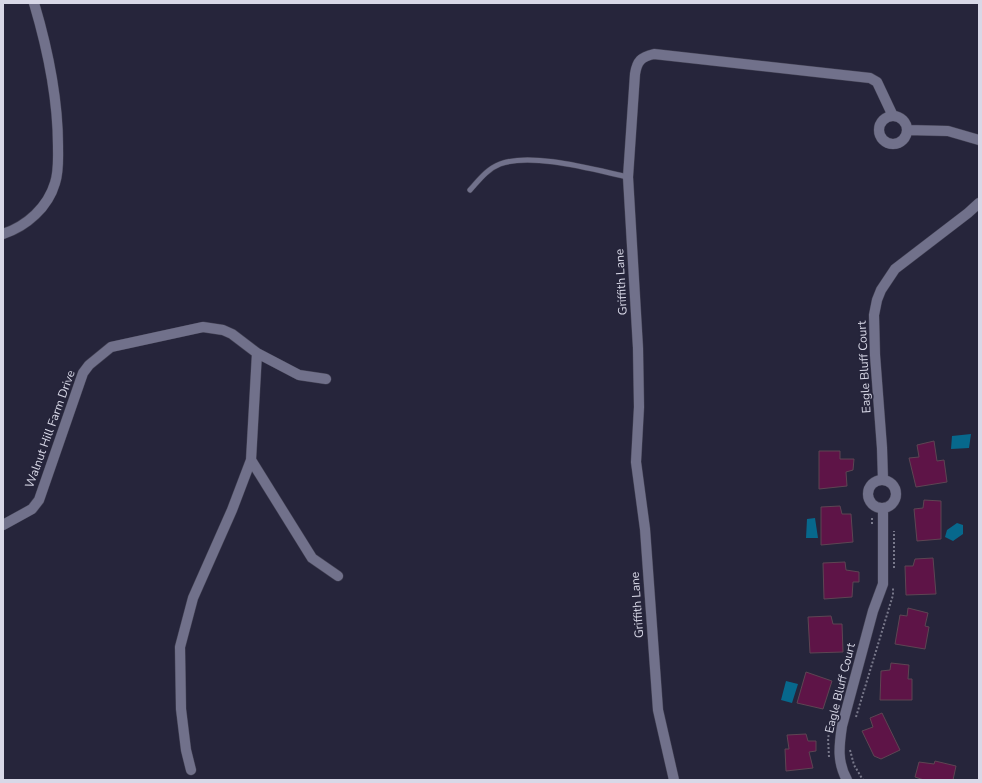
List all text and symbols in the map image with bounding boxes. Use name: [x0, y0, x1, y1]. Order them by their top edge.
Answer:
street label: Griffith Lane: [611, 248, 631, 316]
street label: Eagle Bluff Court: [854, 320, 874, 414]
street label: Walnut Hill Farm Drive: [21, 368, 79, 490]
street label: Griffith Lane: [627, 571, 647, 639]
street label: Eagle Bluff Court: [821, 640, 859, 735]

